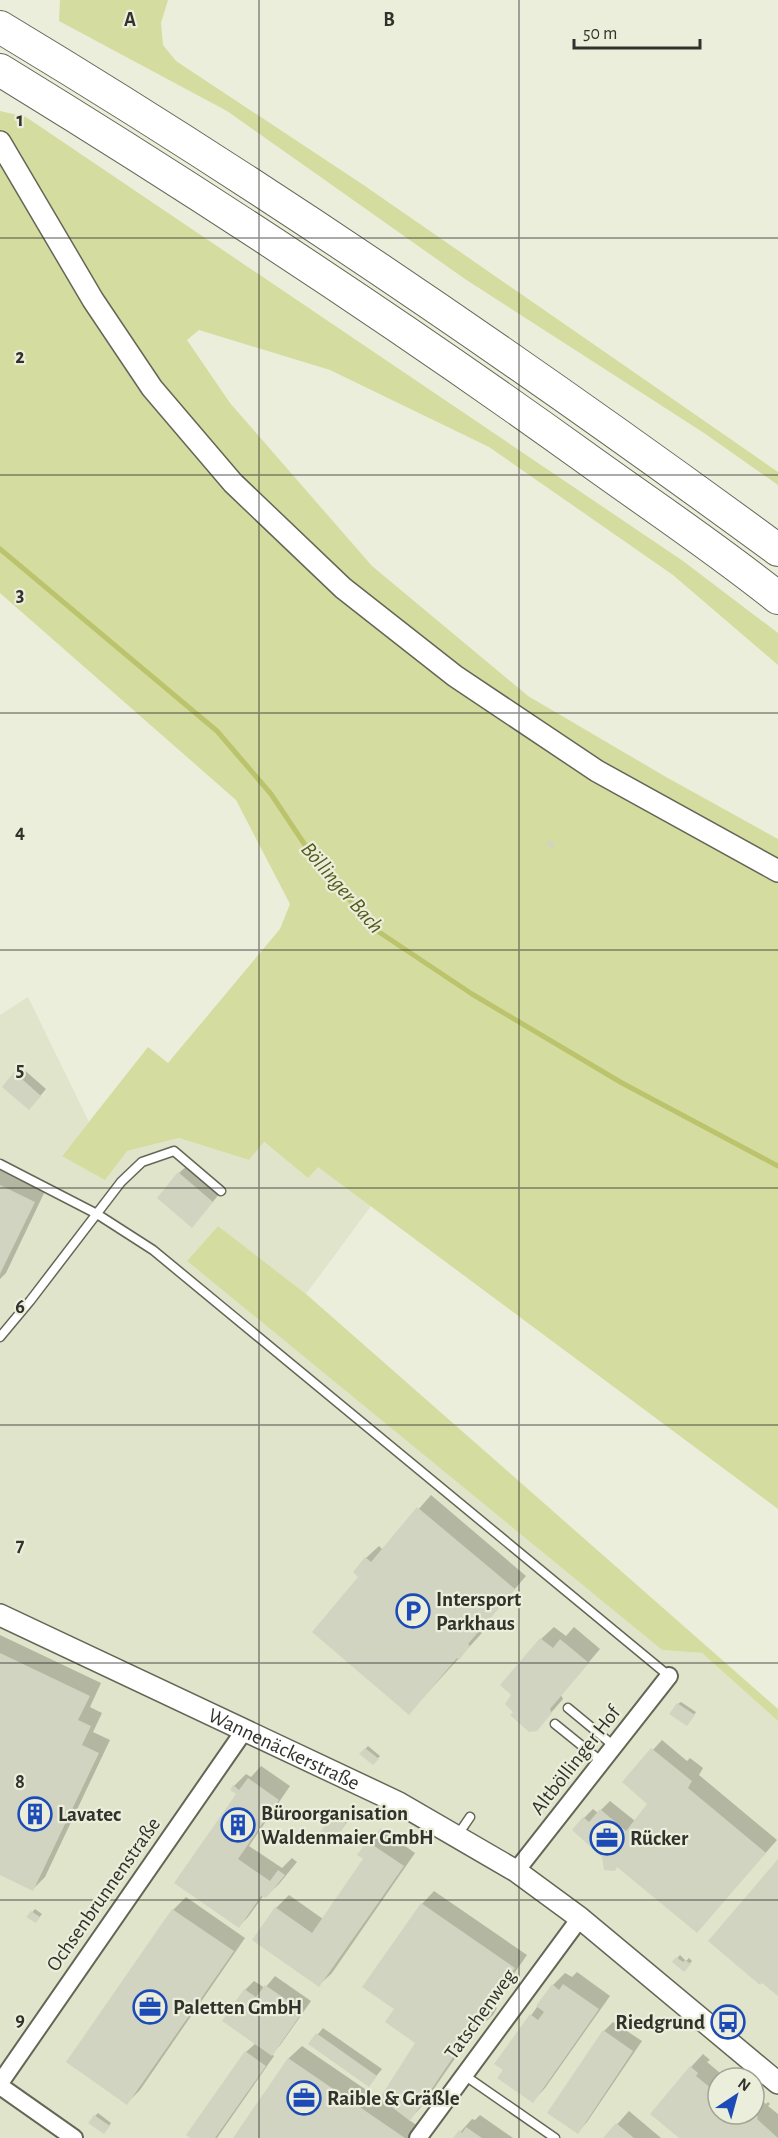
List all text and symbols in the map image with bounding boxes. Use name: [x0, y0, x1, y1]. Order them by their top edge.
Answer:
text: A: [124, 10, 136, 30]
text: B: [383, 10, 395, 30]
scale bar: [574, 12, 700, 50]
text: 50 m: [583, 25, 617, 43]
text: 1: [16, 110, 24, 130]
text: 2: [15, 347, 25, 367]
text: 3: [16, 585, 24, 605]
text: 4: [15, 822, 25, 842]
water label: Böllinger Bach: [297, 838, 388, 937]
text: 5: [16, 1060, 24, 1080]
text: 6: [15, 1297, 25, 1317]
text: 7: [16, 1535, 25, 1555]
place label: Intersport Parkhaus: [436, 1589, 521, 1634]
parking icon: Intersport Parkhaus: [395, 1593, 431, 1629]
street label: Altböllinger Hof: [527, 1701, 625, 1819]
street label: Wannenäckerstraße: [205, 1705, 363, 1794]
text: 8: [15, 1772, 25, 1792]
building icon: Lavatec: [17, 1796, 53, 1832]
place label: Büroorganisation Waldenmaier GmbH: [261, 1803, 434, 1848]
place label: Lavatec: [58, 1804, 121, 1825]
building icon: Büroorganisation Waldenmaier GmbH: [220, 1807, 256, 1843]
street label: Ochsenbrunnenstraße: [42, 1814, 164, 1975]
office icon: Rücker: [589, 1820, 625, 1856]
place label: Rücker: [630, 1828, 689, 1849]
street label: Tatschenweg: [441, 1965, 520, 2063]
office icon: Paletten GmbH: [132, 1989, 168, 2025]
place label: Paletten GmbH: [173, 1997, 302, 2018]
bus stop icon: Riedgrund: [710, 2004, 746, 2040]
text: 9: [15, 2010, 25, 2030]
place label: Riedgrund: [615, 2012, 705, 2033]
north arrow: [706, 2066, 766, 2126]
text: N: [735, 2075, 753, 2094]
office icon: Raible & Gräßle: [286, 2080, 322, 2116]
place label: Raible & Gräßle: [327, 2088, 460, 2109]

